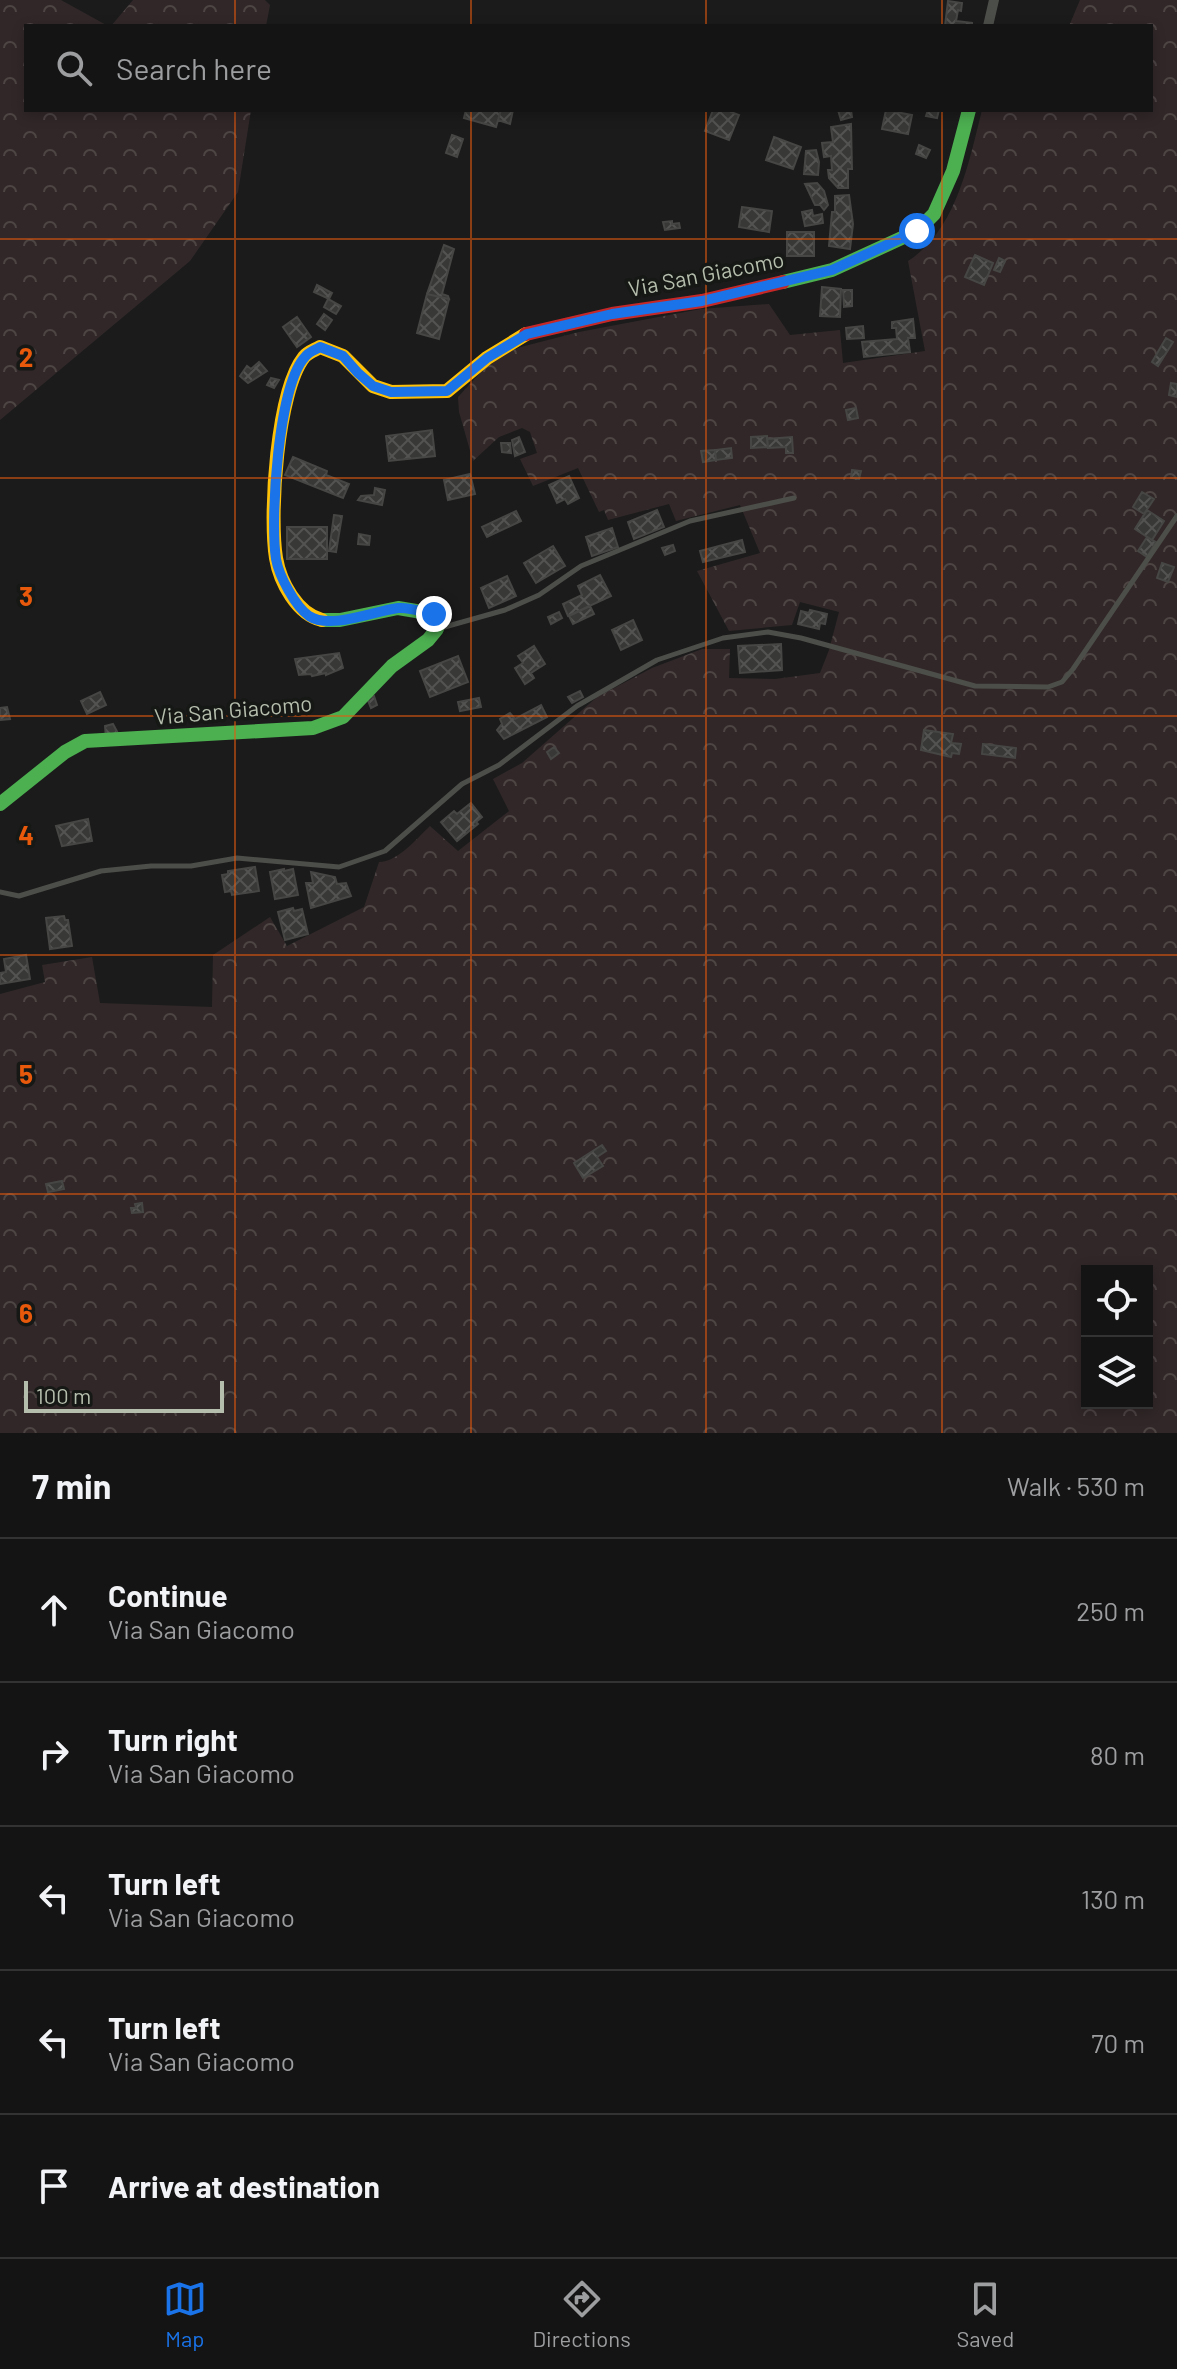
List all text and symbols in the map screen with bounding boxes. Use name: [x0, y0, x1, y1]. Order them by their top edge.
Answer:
search box: [24, 24, 1153, 112]
icon: search: [52, 46, 96, 90]
text: Search here: [116, 50, 272, 86]
route start: [899, 213, 935, 249]
street label: Via San Giacomo: [626, 245, 786, 301]
text: 2: [19, 341, 33, 372]
text: 3: [19, 580, 33, 611]
route end: [416, 596, 452, 632]
street label: Via San Giacomo: [153, 689, 313, 729]
text: 4: [18, 819, 34, 850]
text: 5: [19, 1058, 33, 1089]
map controls: [1081, 1265, 1153, 1409]
button: locate: [1081, 1265, 1153, 1337]
text: 6: [19, 1297, 33, 1328]
button: layers: [1081, 1337, 1153, 1409]
scale bar: [24, 1377, 224, 1413]
text: 100 m: [36, 1382, 91, 1408]
text: 7 min: [32, 1465, 111, 1506]
text: Walk · 530 m: [1007, 1470, 1145, 1501]
text: Continue: [108, 1577, 228, 1613]
icon: ahead: [32, 1588, 76, 1632]
text: 250 m: [1076, 1595, 1145, 1626]
text: Via San Giacomo: [108, 1613, 295, 1644]
text: Turn right: [108, 1721, 238, 1757]
icon: right: [32, 1732, 76, 1776]
text: 80 m: [1090, 1739, 1145, 1770]
text: Via San Giacomo: [108, 1757, 295, 1788]
text: Turn left: [108, 1865, 221, 1901]
icon: left: [32, 1876, 76, 1920]
text: 130 m: [1081, 1883, 1145, 1914]
text: Via San Giacomo: [108, 1901, 295, 1932]
text: Turn left: [108, 2009, 221, 2045]
icon: left: [32, 2020, 76, 2064]
text: 70 m: [1091, 2027, 1145, 2058]
text: Via San Giacomo: [108, 2045, 295, 2076]
icon: arrive: [32, 2164, 76, 2208]
text: Arrive at destination: [108, 2168, 380, 2204]
tab: Map: [163, 2277, 207, 2351]
tab: Directions: [532, 2277, 631, 2351]
tab: Saved: [956, 2277, 1014, 2351]

